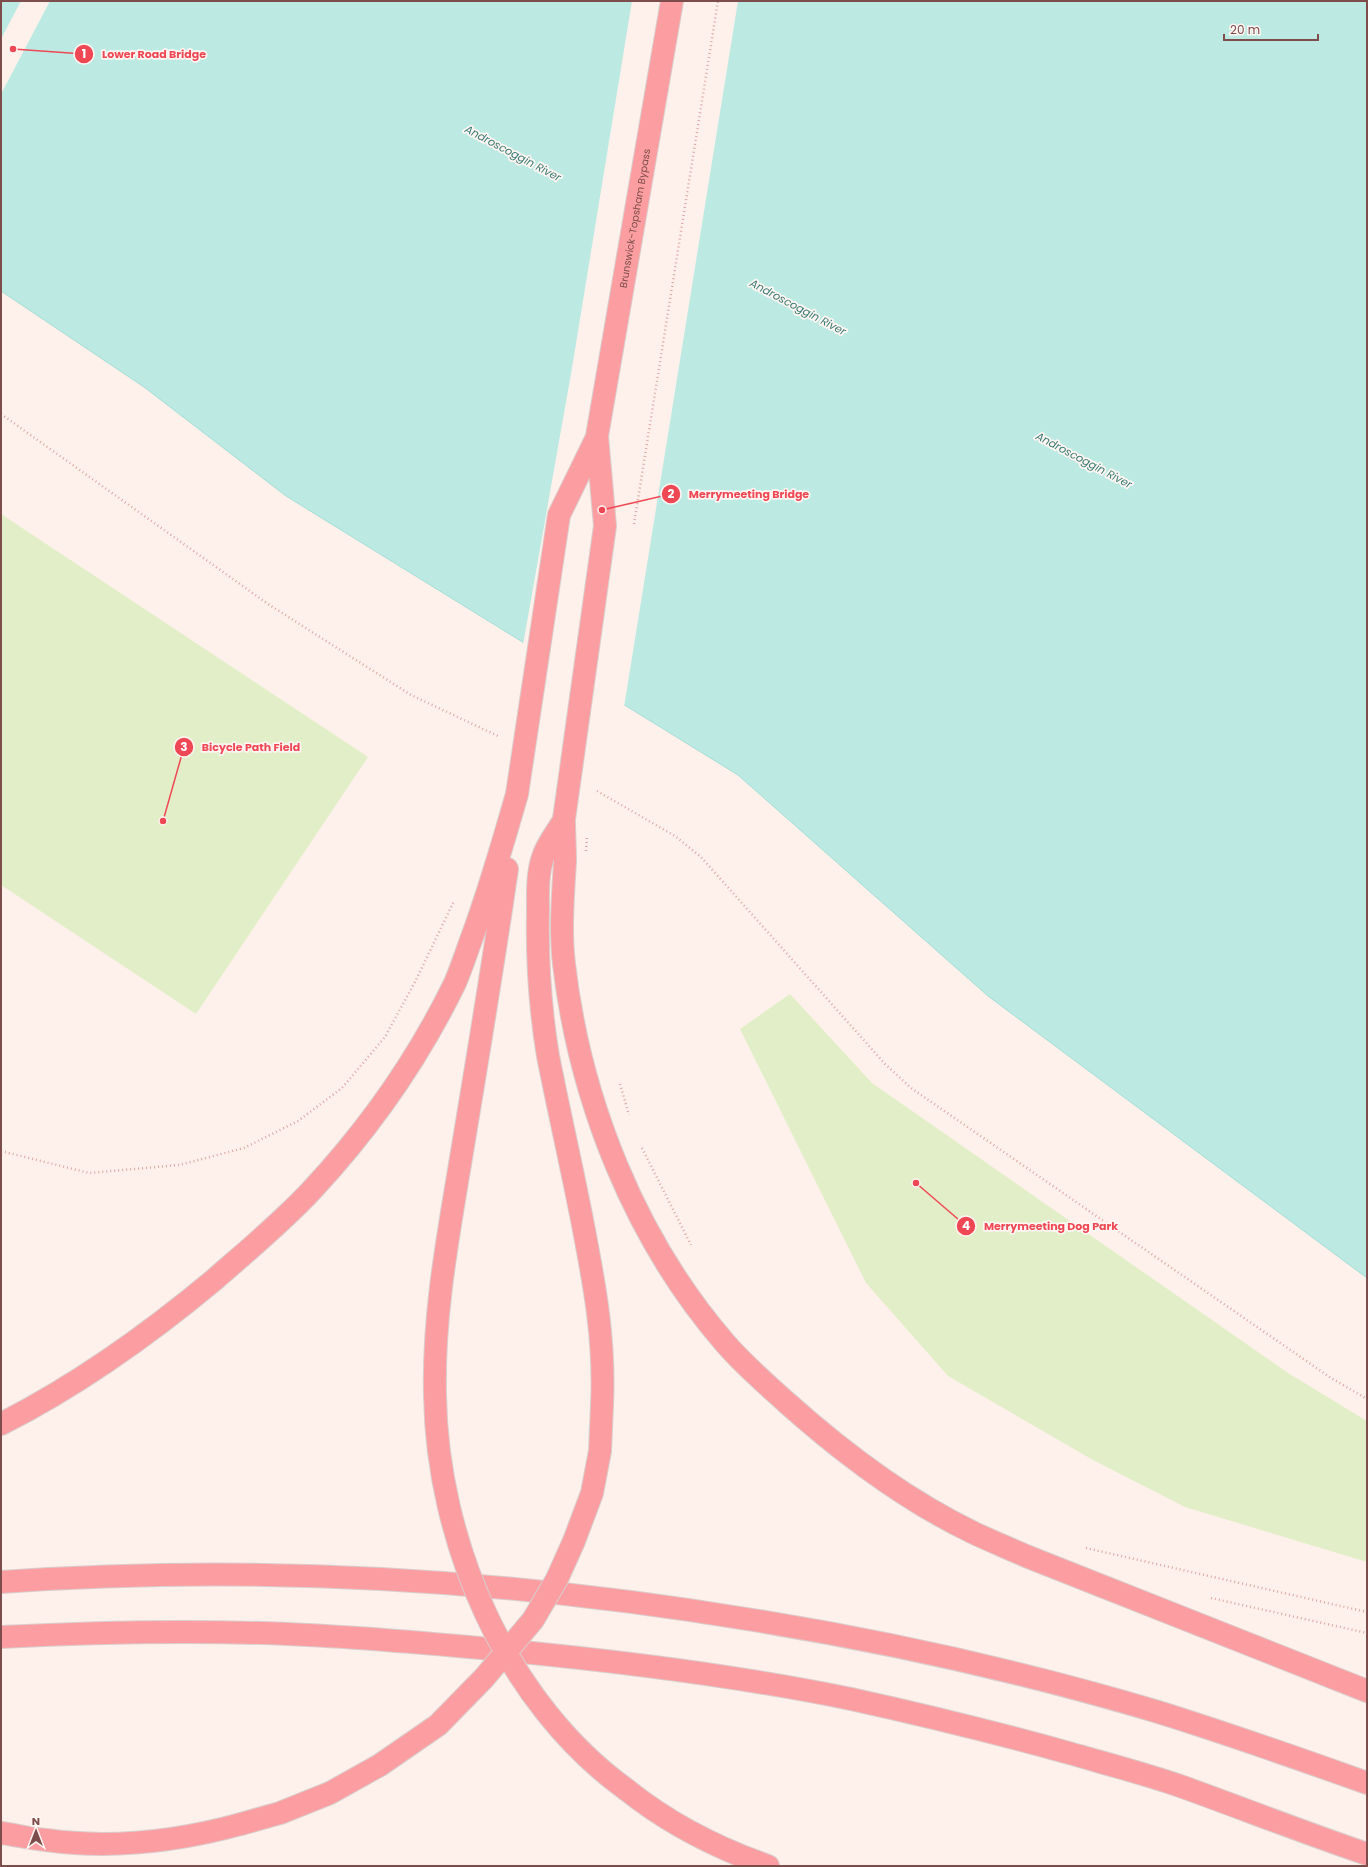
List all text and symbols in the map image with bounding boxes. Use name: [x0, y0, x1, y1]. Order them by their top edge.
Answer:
scale bar: [1224, 16, 1318, 42]
text: 20 m: [1230, 21, 1260, 38]
callout: Lower Road Bridge: [74, 42, 214, 65]
text: 1: [82, 45, 86, 62]
text: Lower Road Bridge: [102, 46, 206, 62]
water label: Androscoggin River: [461, 120, 565, 186]
street label: Brunswick-Topsham Bypass: [615, 147, 654, 289]
water label: Androscoggin River: [746, 274, 850, 340]
water label: Androscoggin River: [1032, 427, 1136, 493]
callout: Merrymeeting Bridge: [661, 483, 817, 506]
text: 2: [668, 485, 675, 502]
text: Merrymeeting Bridge: [689, 486, 809, 502]
callout: Bicycle Path Field: [174, 736, 308, 759]
text: 3: [180, 738, 188, 755]
text: Bicycle Path Field: [202, 739, 300, 755]
callout: Merrymeeting Dog Park: [956, 1214, 1126, 1237]
text: 4: [962, 1217, 970, 1234]
text: Merrymeeting Dog Park: [984, 1218, 1118, 1234]
north arrow: [16, 1811, 56, 1851]
text: N: [32, 1813, 40, 1829]

